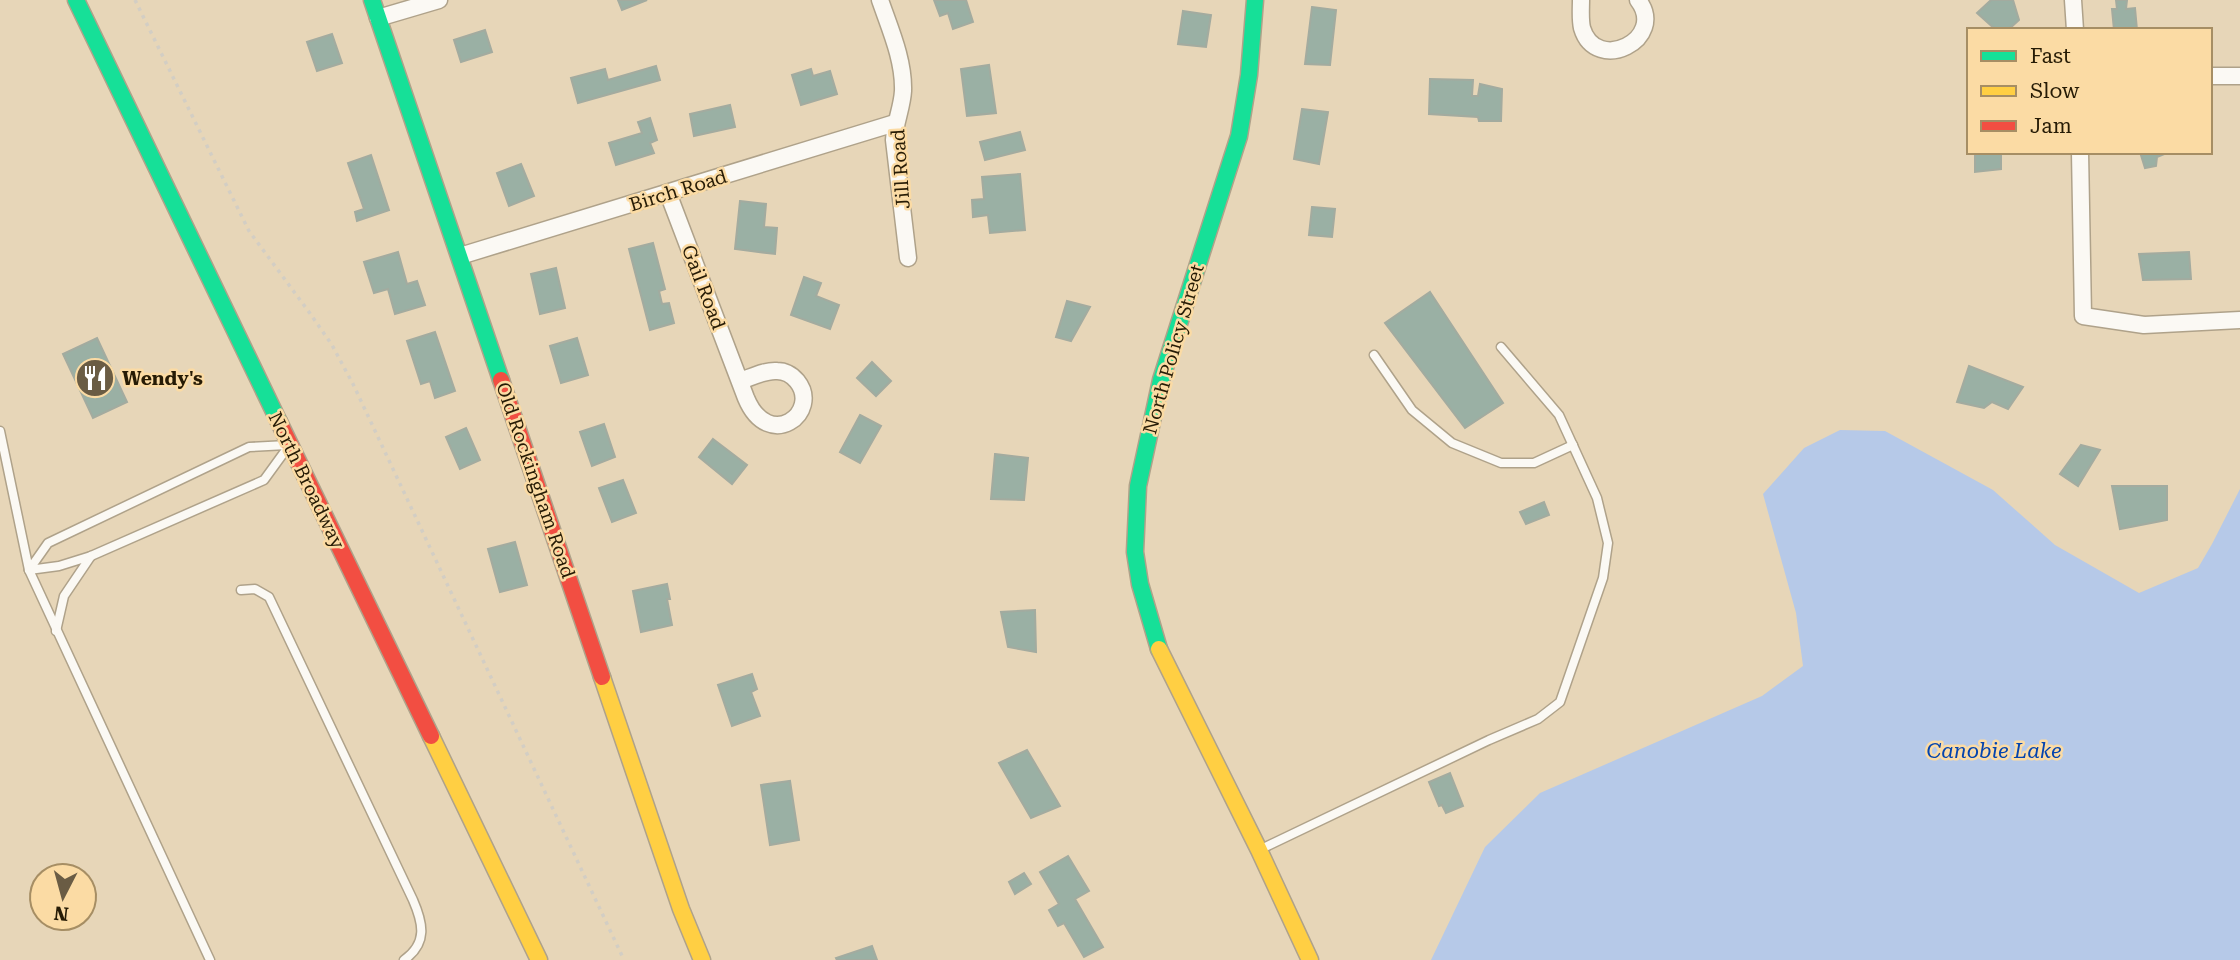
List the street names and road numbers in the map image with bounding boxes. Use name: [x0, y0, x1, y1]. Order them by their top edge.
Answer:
street label: Jill Road: [886, 128, 915, 210]
street label: Birch Road: [627, 165, 730, 216]
street label: Gail Road: [677, 242, 730, 333]
street label: North Policy Street: [1138, 262, 1209, 437]
street label: Old Rockingham Road: [491, 379, 580, 581]
street label: North Broadway: [263, 408, 350, 553]

